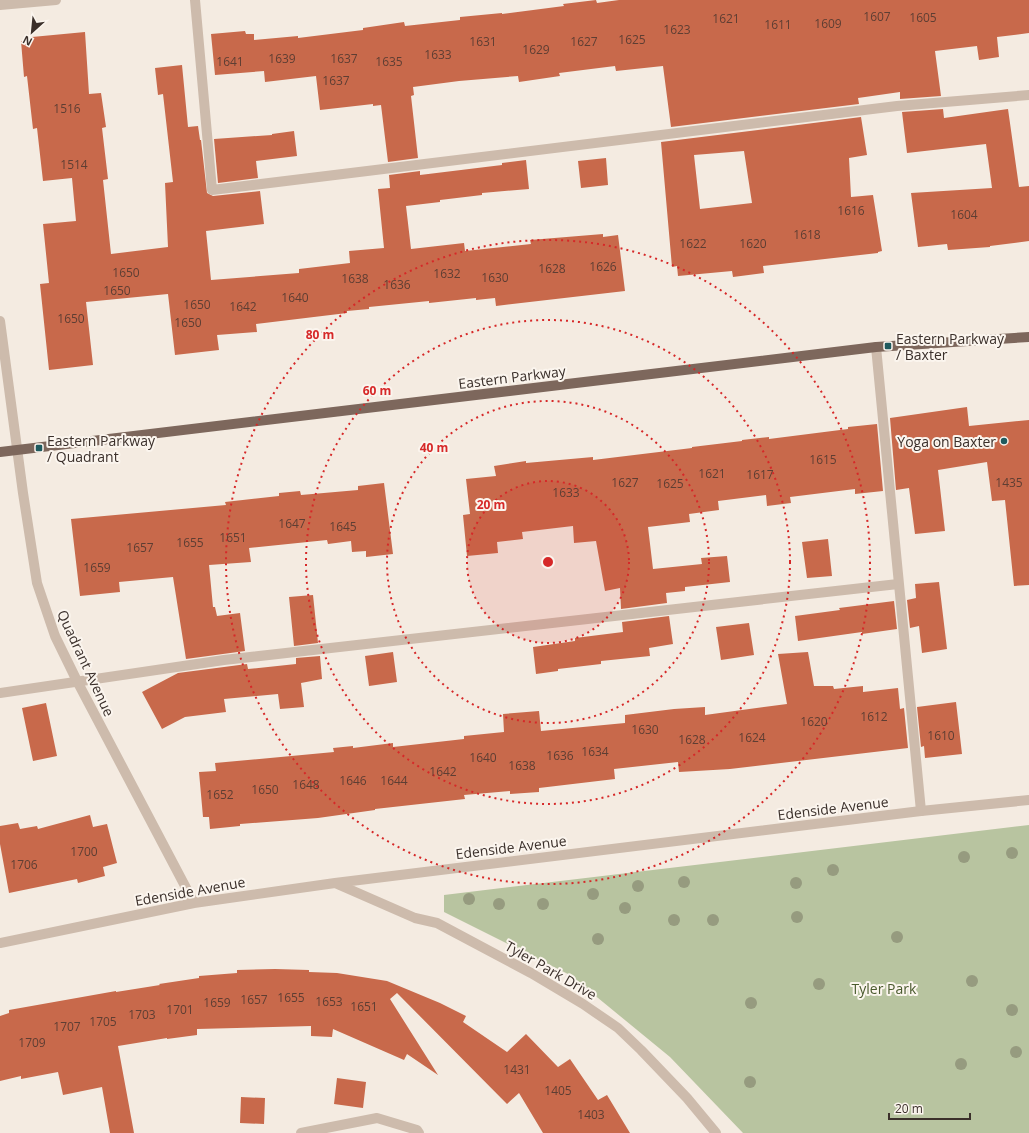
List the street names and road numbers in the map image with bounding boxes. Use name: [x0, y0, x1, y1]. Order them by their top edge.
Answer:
street label: Eastern Parkway: [457, 361, 568, 393]
street label: Quadrant Avenue: [53, 607, 119, 719]
street label: Edenside Avenue: [776, 792, 890, 824]
street label: Edenside Avenue: [454, 831, 568, 863]
street label: Edenside Avenue: [133, 872, 247, 910]
street label: Tyler Park Drive: [502, 936, 600, 1004]

